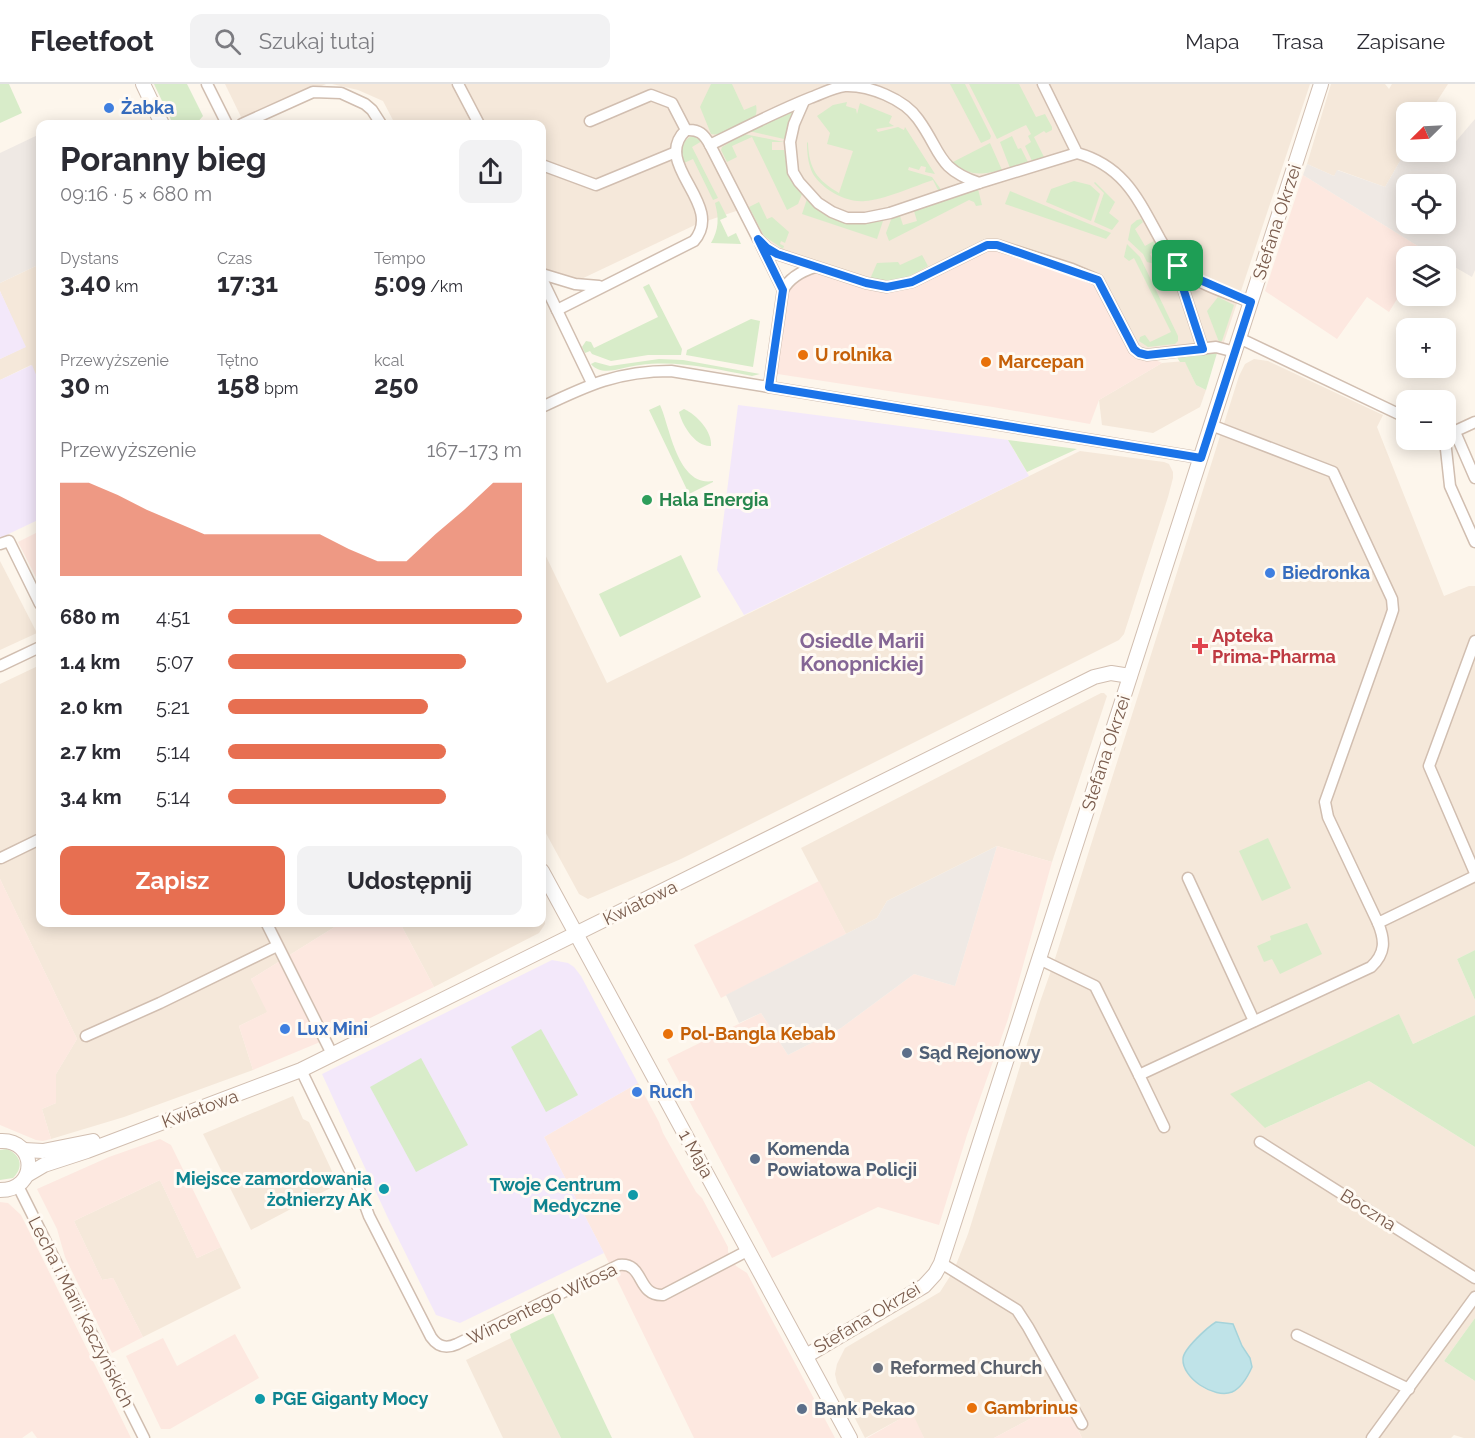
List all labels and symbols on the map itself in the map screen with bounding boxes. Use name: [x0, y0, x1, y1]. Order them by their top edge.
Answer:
place label: Żabka: [121, 97, 174, 118]
marker: Żabka: [102, 101, 116, 115]
north arrow: [1396, 102, 1456, 162]
street label: Stefana Okrzei: [1248, 161, 1305, 282]
pin: [1152, 240, 1203, 291]
place label: U rolnika: [815, 344, 892, 365]
marker: U rolnika: [796, 348, 810, 362]
place label: Marcepan: [998, 351, 1084, 372]
marker: Marcepan: [979, 355, 993, 369]
place label: Hala Energia: [659, 489, 769, 510]
marker: Hala Energia: [640, 493, 654, 507]
place label: Biedronka: [1282, 562, 1370, 583]
marker: Biedronka: [1263, 566, 1277, 580]
place label: Apteka Prima-Pharma: [1212, 625, 1336, 667]
district label: Osiedle Marii Konopnickiej: [800, 629, 924, 676]
marker: Apteka Prima-Pharma: [1193, 639, 1207, 653]
street label: Stefana Okrzei: [1077, 692, 1134, 813]
street label: Kwiatowa: [599, 876, 680, 929]
place label: Lux Mini: [297, 1018, 368, 1039]
marker: Lux Mini: [278, 1022, 292, 1036]
place label: Pol-Bangla Kebab: [680, 1023, 836, 1044]
marker: Pol-Bangla Kebab: [661, 1027, 675, 1041]
place label: Sąd Rejonowy: [919, 1042, 1041, 1063]
marker: Sąd Rejonowy: [900, 1046, 914, 1060]
place label: Ruch: [649, 1081, 693, 1102]
street label: Kwiatowa: [159, 1085, 241, 1132]
marker: Ruch: [630, 1085, 644, 1099]
street label: 1 Maja: [675, 1126, 718, 1181]
place label: Komenda Powiatowa Policji: [767, 1138, 917, 1180]
marker: Komenda Powiatowa Policji: [748, 1152, 762, 1166]
place label: Miejsce zamordowania żołnierzy AK: [175, 1168, 373, 1210]
place label: Twoje Centrum Medyczne: [490, 1174, 621, 1216]
marker: Miejsce zamordowania żołnierzy AK: [377, 1182, 391, 1196]
street label: Boczna: [1337, 1184, 1400, 1235]
marker: Twoje Centrum Medyczne: [626, 1188, 640, 1202]
street label: Lecha i Marii Kaczyńskich: [24, 1213, 139, 1411]
street label: Wincentego Witosa: [463, 1258, 620, 1349]
street label: Stefana Okrzei: [810, 1278, 924, 1358]
place label: Reformed Church: [890, 1357, 1042, 1378]
marker: Reformed Church: [871, 1361, 885, 1375]
place label: PGE Giganty Mocy: [272, 1388, 429, 1409]
marker: PGE Giganty Mocy: [253, 1392, 267, 1406]
place label: Gambrinus: [984, 1397, 1078, 1418]
place label: Bank Pekao: [814, 1398, 915, 1419]
marker: Gambrinus: [965, 1401, 979, 1415]
marker: Bank Pekao: [795, 1402, 809, 1416]

